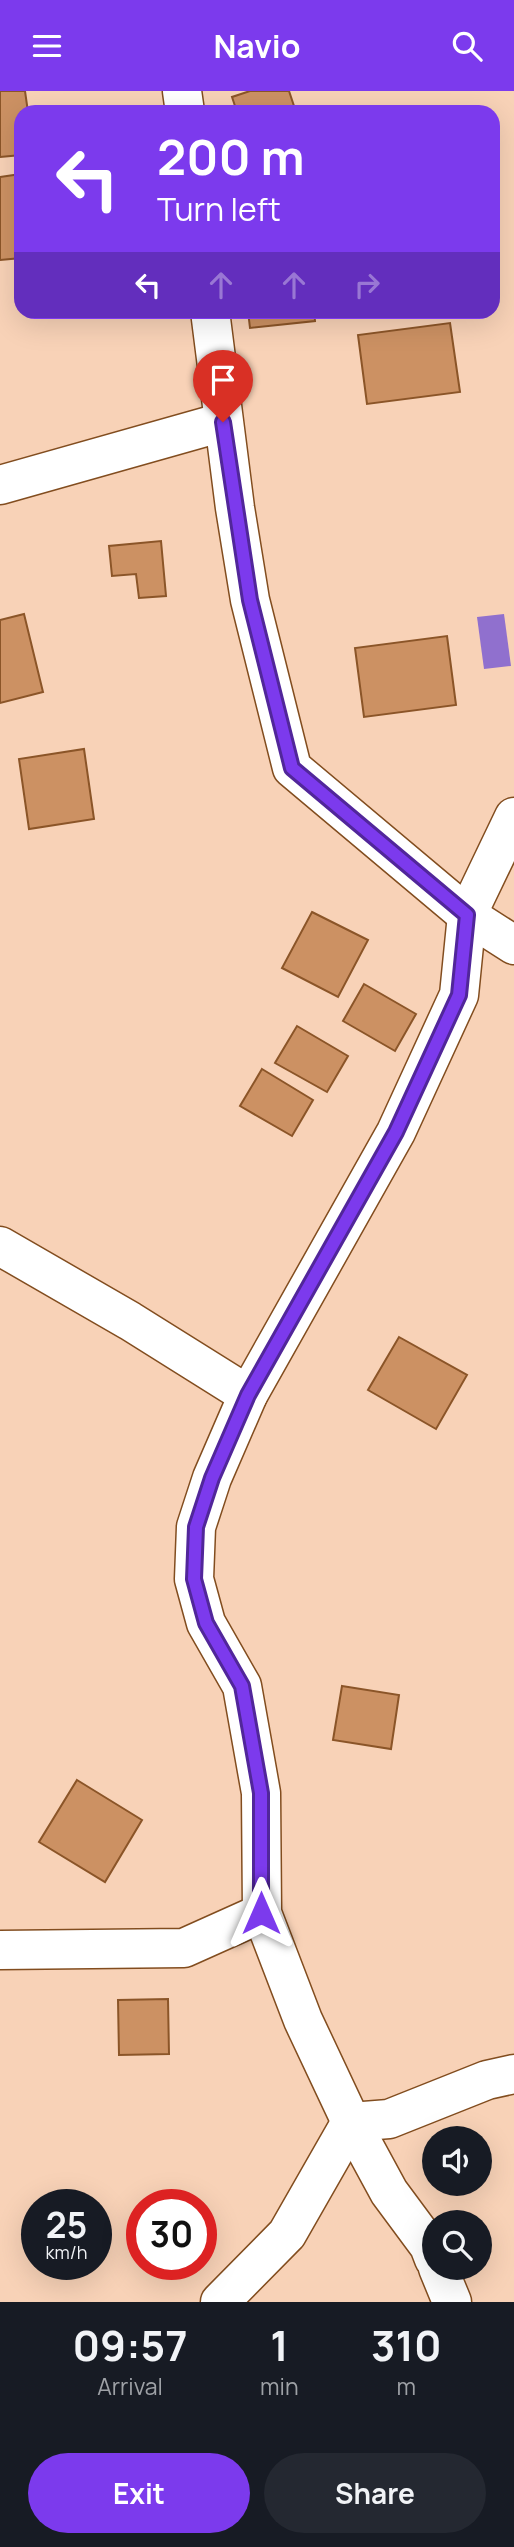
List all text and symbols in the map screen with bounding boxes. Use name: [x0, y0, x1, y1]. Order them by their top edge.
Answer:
text: Navio: [213, 24, 301, 68]
icon: menu: [28, 27, 66, 65]
icon: search: [448, 27, 486, 65]
text: 200 m: [157, 123, 305, 190]
icon: left: [42, 133, 133, 224]
text: Turn left: [157, 187, 281, 231]
icon: left: [129, 266, 167, 304]
icon: ahead: [202, 266, 240, 304]
icon: ahead: [275, 266, 313, 304]
icon: right: [348, 266, 386, 304]
pin: [193, 350, 253, 422]
icon: arrive: [204, 361, 242, 399]
position arrow: [224, 1876, 298, 1950]
map controls: [422, 2126, 492, 2280]
button: sound: [422, 2126, 492, 2196]
speed limit sign: 30: [126, 2189, 217, 2280]
text: 25: [46, 2201, 87, 2249]
button: search: [422, 2210, 492, 2280]
text: km/h: [46, 2240, 87, 2264]
text: 09:57: [72, 2316, 188, 2374]
text: 1: [270, 2316, 289, 2374]
text: 310: [371, 2316, 442, 2374]
text: Arrival: [97, 2370, 163, 2402]
text: min: [260, 2370, 299, 2402]
text: m: [397, 2370, 416, 2402]
button: Exit: [28, 2453, 250, 2533]
button: Share: [264, 2453, 486, 2533]

